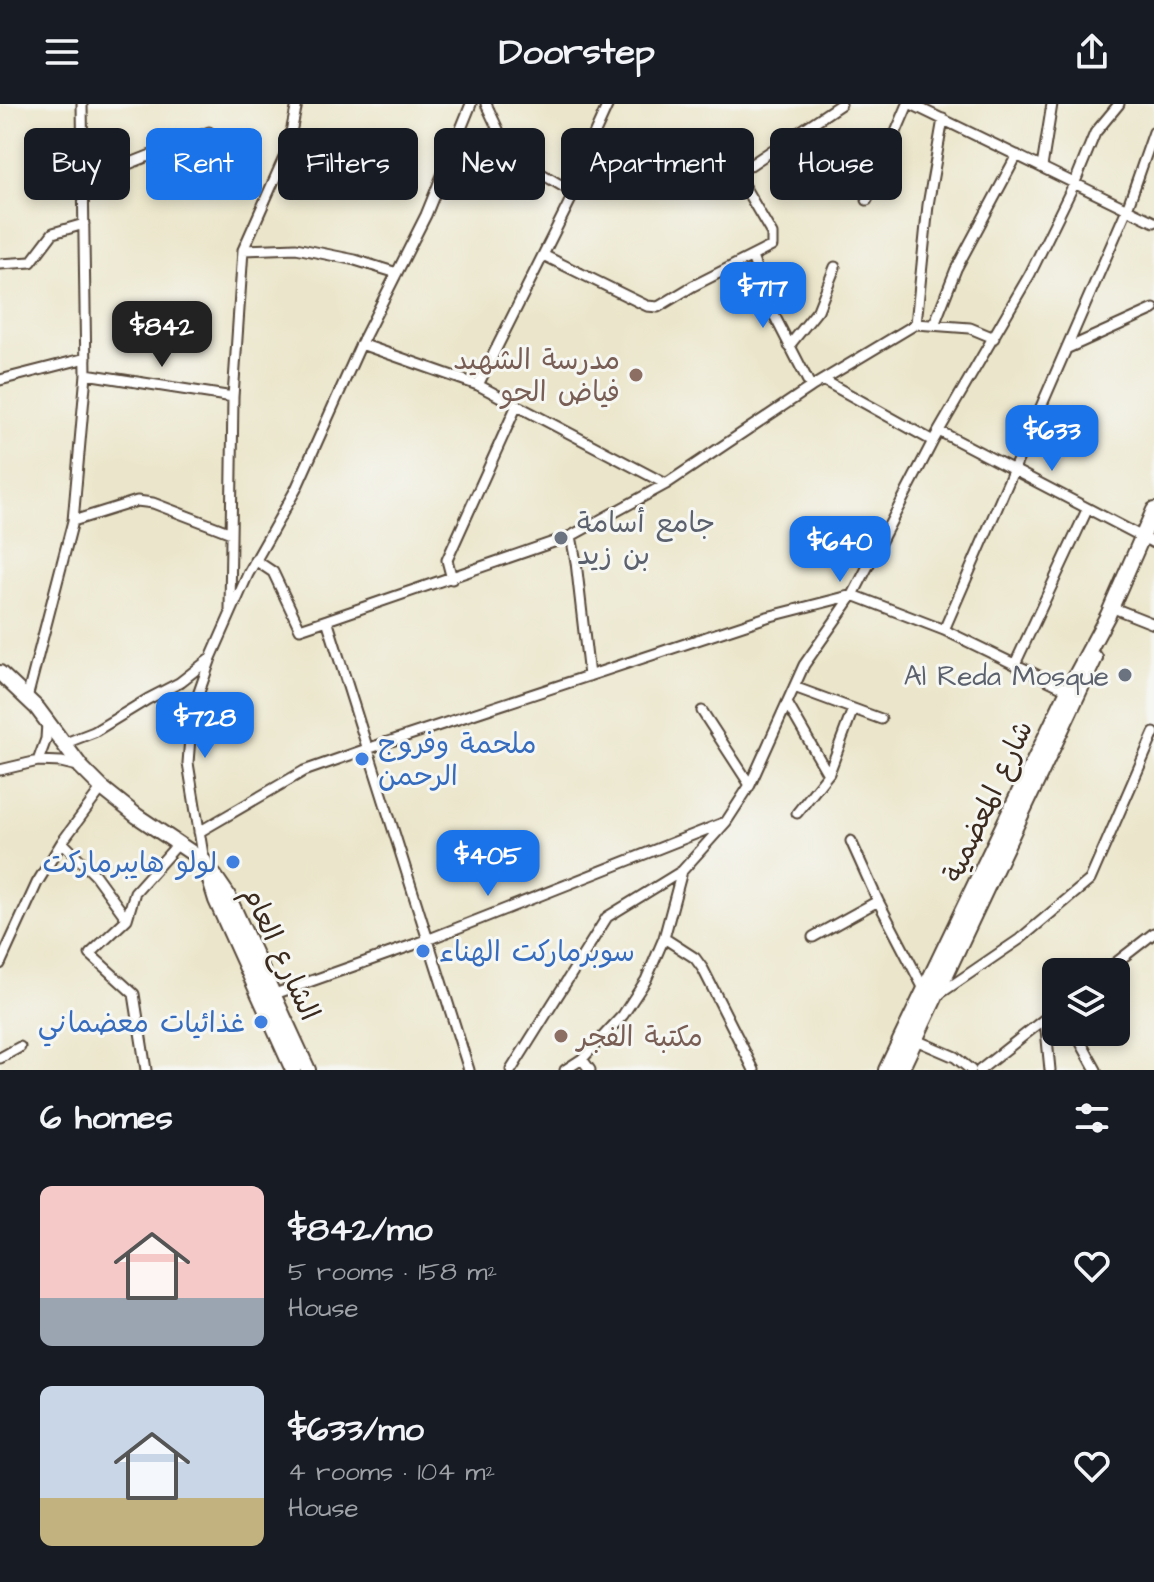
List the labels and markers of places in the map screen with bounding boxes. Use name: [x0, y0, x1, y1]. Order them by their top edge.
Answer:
pin: $717: [716, 262, 810, 330]
pin: $842: [115, 301, 209, 369]
place label: مدرسة الشهيد فياض الحو: [453, 341, 620, 412]
marker: مدرسة الشهيد فياض الحو: [627, 366, 645, 384]
pin: $633: [1005, 405, 1099, 473]
place label: جامع أسامة بن زيد: [577, 504, 715, 575]
pin: $640: [793, 516, 887, 584]
marker: جامع أسامة بن زيد: [552, 529, 570, 547]
place label: Al Reda Mosque: [904, 657, 1109, 696]
marker: Al Reda Mosque: [1116, 666, 1134, 684]
pin: $728: [158, 692, 252, 760]
place label: ملحمة وفروج الرحمن: [378, 725, 536, 796]
marker: ملحمة وفروج الرحمن: [353, 750, 371, 768]
pin: $405: [441, 830, 535, 898]
place label: لولو هايبرماركت: [42, 844, 217, 883]
marker: لولو هايبرماركت: [224, 853, 242, 871]
place label: سوبرماركت الهناء: [439, 933, 635, 972]
marker: سوبرماركت الهناء: [414, 942, 432, 960]
place label: غذائيات معضماني: [38, 1004, 245, 1047]
marker: غذائيات معضماني: [252, 1013, 270, 1031]
place label: مكتبة الفجر: [575, 1018, 703, 1057]
marker: مكتبة الفجر: [552, 1027, 570, 1045]

